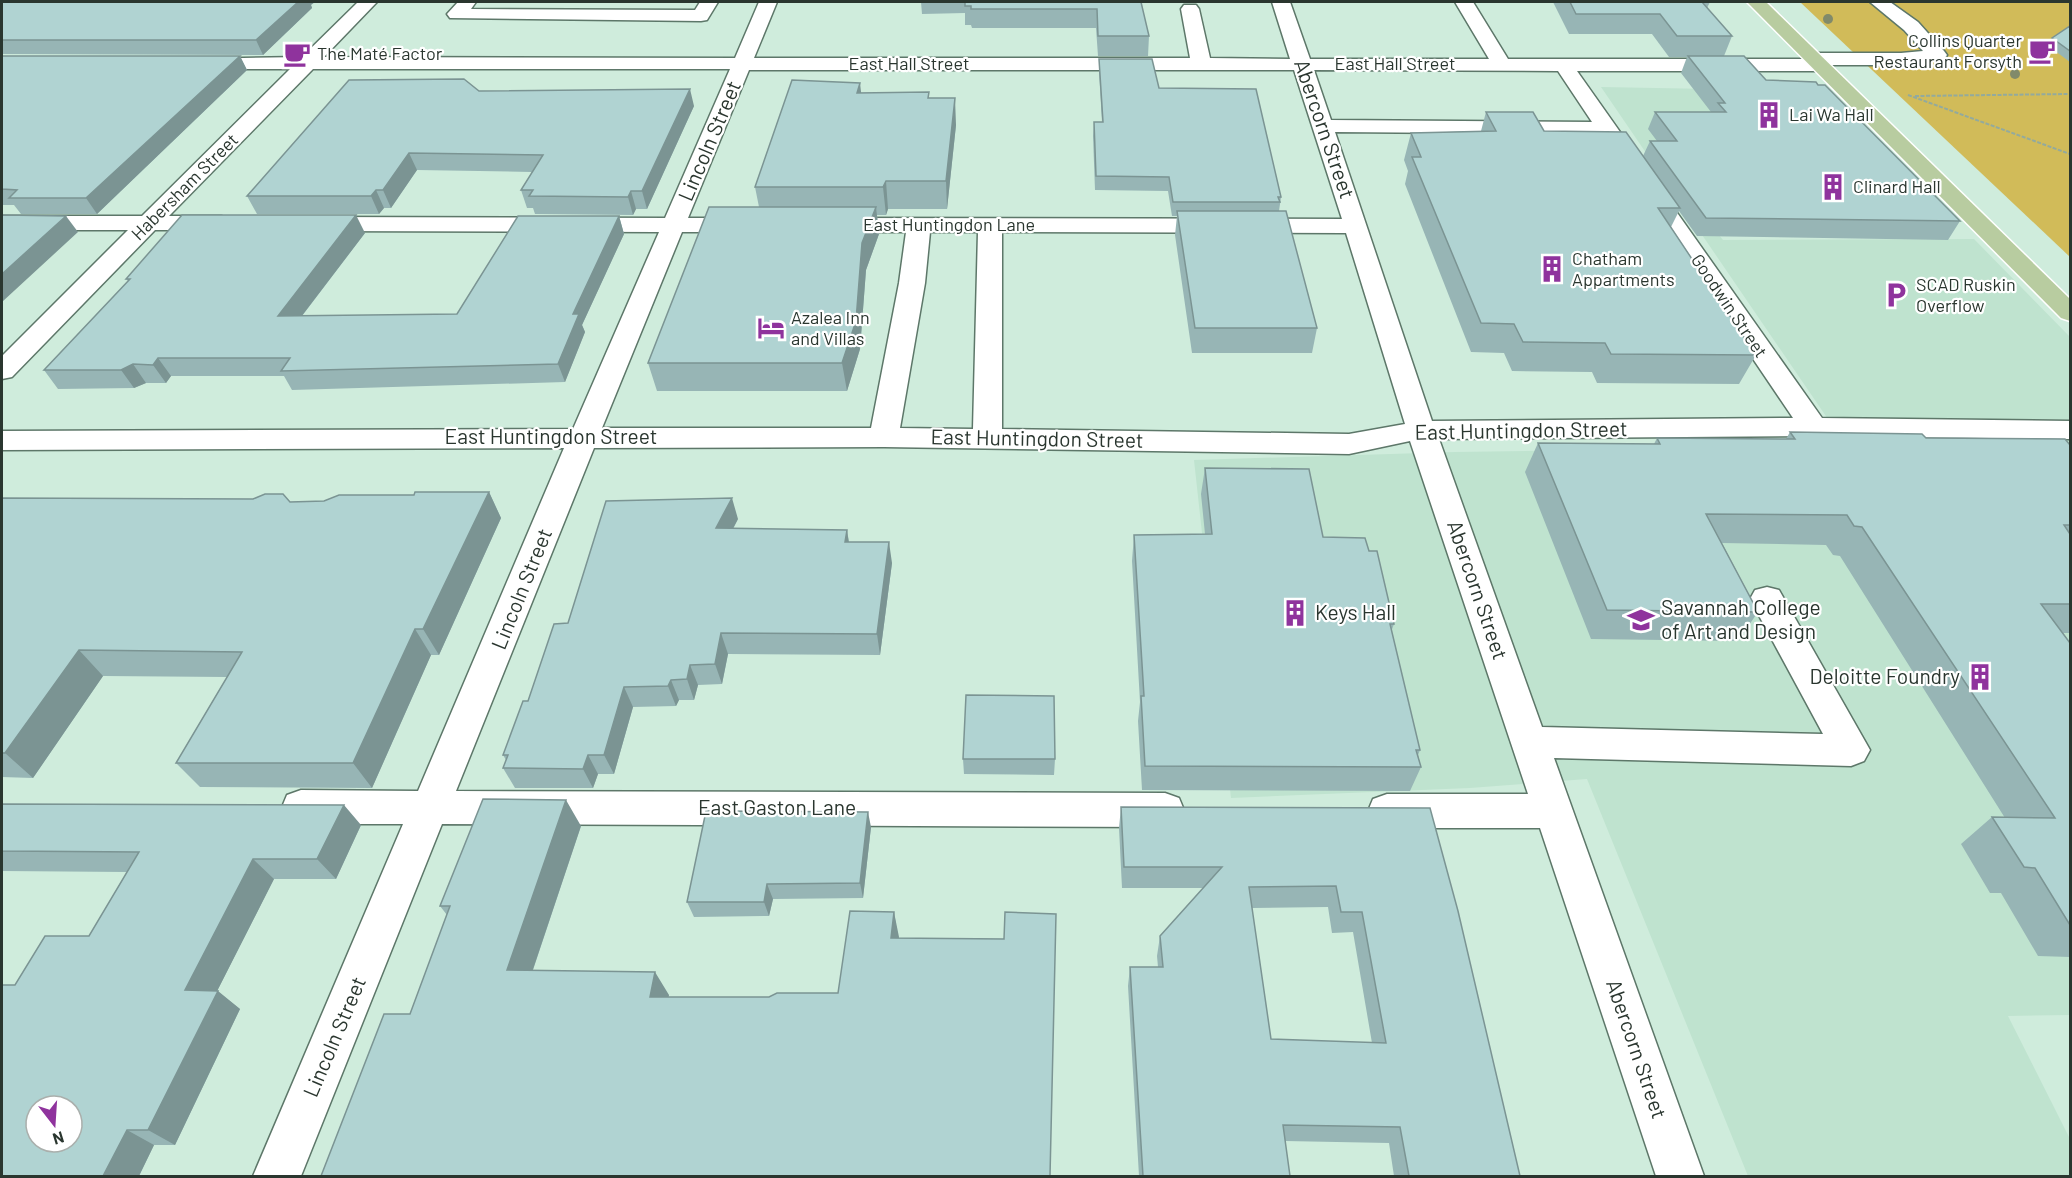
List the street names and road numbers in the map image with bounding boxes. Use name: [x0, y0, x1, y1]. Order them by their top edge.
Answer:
street label: East Hall Street: [849, 52, 969, 74]
street label: East Hall Street: [1335, 52, 1455, 74]
street label: Abercorn Street: [1290, 56, 1361, 201]
street label: Lincoln Street: [672, 76, 745, 204]
street label: Habersham Street: [126, 128, 242, 244]
street label: East Huntingdon Lane: [863, 213, 1035, 235]
street label: Goodwin Street: [1687, 249, 1773, 362]
street label: East Huntingdon Street: [1414, 415, 1628, 444]
street label: East Huntingdon Street: [445, 423, 657, 448]
street label: East Huntingdon Street: [930, 423, 1144, 452]
street label: Abercorn Street: [1443, 517, 1514, 662]
street label: Lincoln Street: [485, 524, 556, 653]
street label: East Gaston Lane: [698, 794, 856, 819]
street label: Lincoln Street: [297, 972, 370, 1100]
street label: Abercorn Street: [1602, 976, 1673, 1121]

